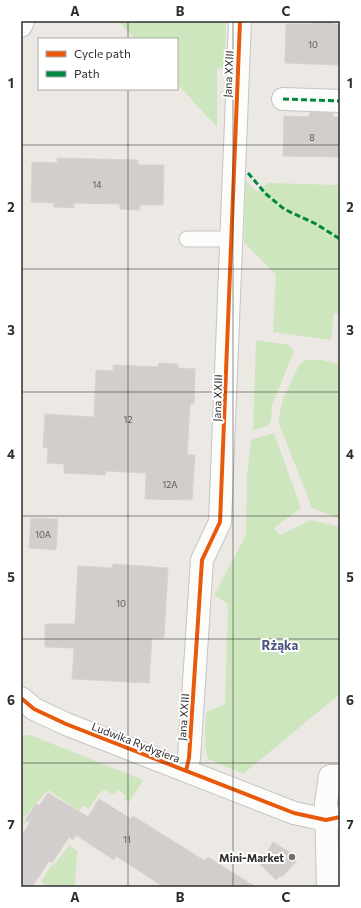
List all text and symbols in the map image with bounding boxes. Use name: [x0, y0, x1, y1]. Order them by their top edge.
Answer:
text: A: [70, 3, 80, 19]
text: B: [176, 3, 185, 19]
text: C: [282, 3, 291, 19]
legend: [38, 38, 178, 90]
house number: 10: [308, 39, 318, 50]
text: Cycle path: [74, 46, 131, 60]
street label: Jana XXIII: [220, 50, 237, 98]
text: Path: [74, 66, 100, 80]
text: 1: [8, 75, 14, 91]
text: 1: [347, 75, 353, 91]
house number: 8: [309, 132, 315, 143]
house number: 14: [92, 179, 102, 190]
text: 2: [7, 199, 15, 215]
text: 2: [346, 199, 354, 215]
text: 3: [7, 322, 15, 338]
text: 3: [346, 322, 354, 338]
street label: Jana XXIII: [210, 374, 225, 422]
house number: 12: [124, 414, 132, 425]
text: 4: [7, 446, 15, 462]
text: 4: [346, 446, 354, 462]
house number: 12A: [162, 479, 178, 490]
house number: 10A: [35, 529, 51, 540]
text: 5: [7, 569, 15, 585]
text: 5: [346, 569, 354, 585]
house number: 10: [116, 598, 126, 609]
district label: Rżąka: [262, 637, 299, 653]
text: 6: [7, 692, 15, 708]
text: 6: [346, 692, 354, 708]
street label: Jana XXIII: [175, 693, 192, 741]
street label: Ludwika Rydygiera: [90, 719, 182, 765]
text: 7: [7, 816, 15, 832]
text: 7: [346, 816, 354, 832]
house number: 11: [123, 834, 131, 845]
place label: Mini-Market: [219, 851, 284, 864]
marker: Mini-Market: [287, 852, 297, 862]
text: A: [70, 889, 80, 905]
text: B: [176, 889, 185, 905]
text: C: [282, 889, 291, 905]

